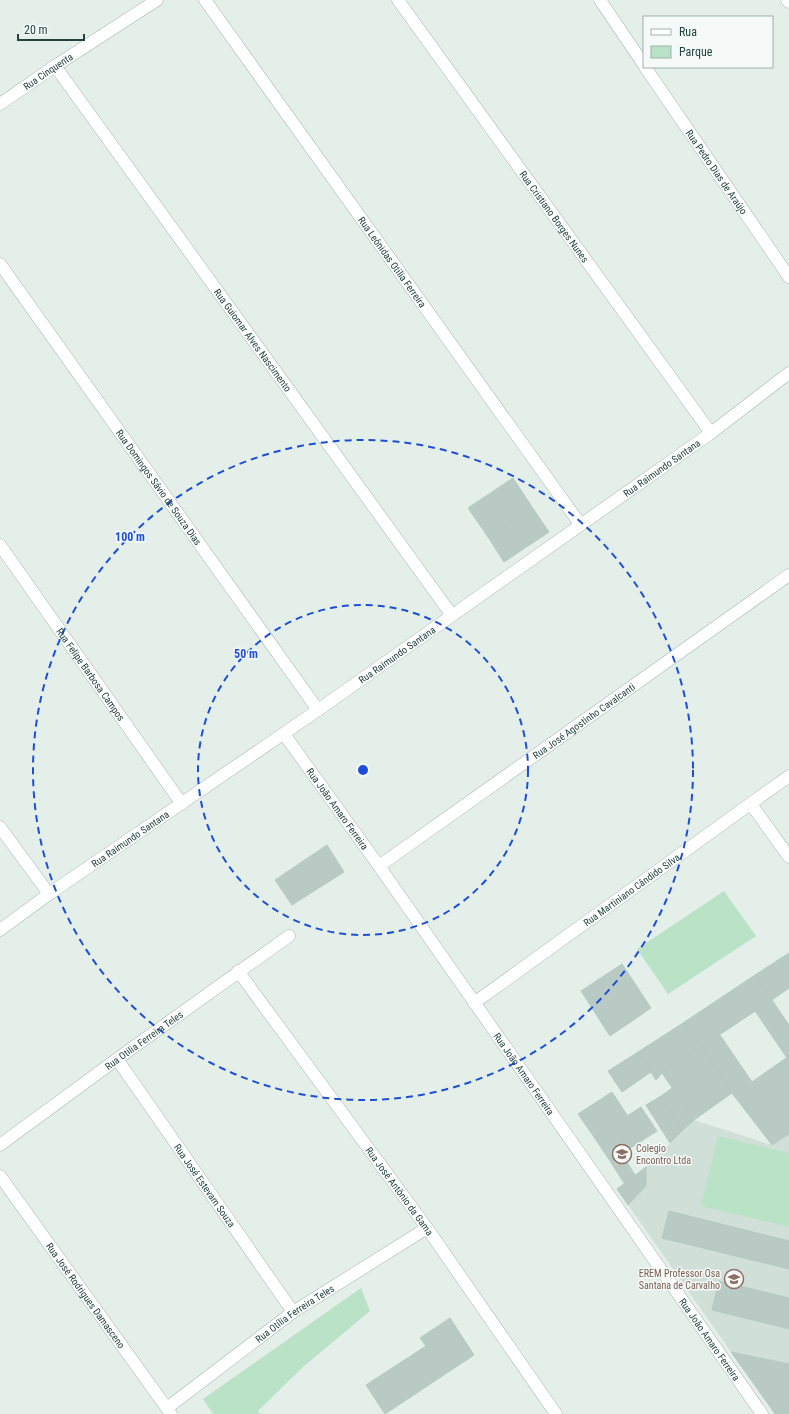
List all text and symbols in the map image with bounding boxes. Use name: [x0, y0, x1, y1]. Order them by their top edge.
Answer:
scale bar: [18, 16, 84, 42]
legend: [643, 16, 773, 68]
text: 20 m: [24, 23, 48, 37]
text: Rua: [679, 25, 697, 39]
text: Parque: [679, 45, 713, 59]
street label: Rua Cinquenta: [21, 51, 75, 92]
street label: Rua Pedro Dias de Araújo: [684, 127, 750, 216]
street label: Rua Cristiano Borges Nunes: [518, 169, 591, 265]
street label: Rua Leônidas Otília Ferreira: [356, 214, 429, 309]
street label: Rua Guiomar Alves Nascimento: [212, 286, 294, 394]
street label: Rua Domingos Sávio de Souza Dias: [114, 427, 204, 547]
street label: Rua Raimundo Santana: [621, 437, 702, 499]
text: 100 m: [115, 530, 145, 544]
street label: Rua Raimundo Santana: [356, 624, 437, 685]
street label: Rua Felipe Barbosa Campos: [55, 626, 127, 723]
text: 50 m: [234, 647, 258, 661]
street label: Rua José Agostinho Cavalcanti: [531, 681, 637, 761]
centre of rings: [356, 763, 370, 777]
street label: Rua João Amaro Ferreira: [305, 766, 371, 852]
street label: Rua Raimundo Santana: [89, 808, 171, 869]
street label: Rua Martiniano Cândido Silva: [581, 851, 682, 928]
street label: Rua Otilia Ferreira Teles: [103, 1008, 185, 1072]
street label: Rua João Amaro Ferreira: [492, 1030, 557, 1117]
street label: Rua José Estevam Souza: [172, 1142, 238, 1229]
school or university icon: Colegio Encontro Ltda: [611, 1143, 633, 1165]
place label: Colegio Encontro Ltda: [636, 1143, 691, 1166]
street label: Rua José Antônio da Gama: [364, 1145, 436, 1237]
street label: Rua José Rodrigues Damasceno: [44, 1241, 127, 1350]
place label: EREM Professor Osa Santana de Carvalho: [639, 1268, 720, 1291]
school or university icon: EREM Professor Osa Santana de Carvalho: [723, 1268, 745, 1290]
street label: Rua Otília Ferreira Teles: [253, 1282, 336, 1344]
street label: Rua João Amaro Ferreira: [677, 1296, 742, 1383]

